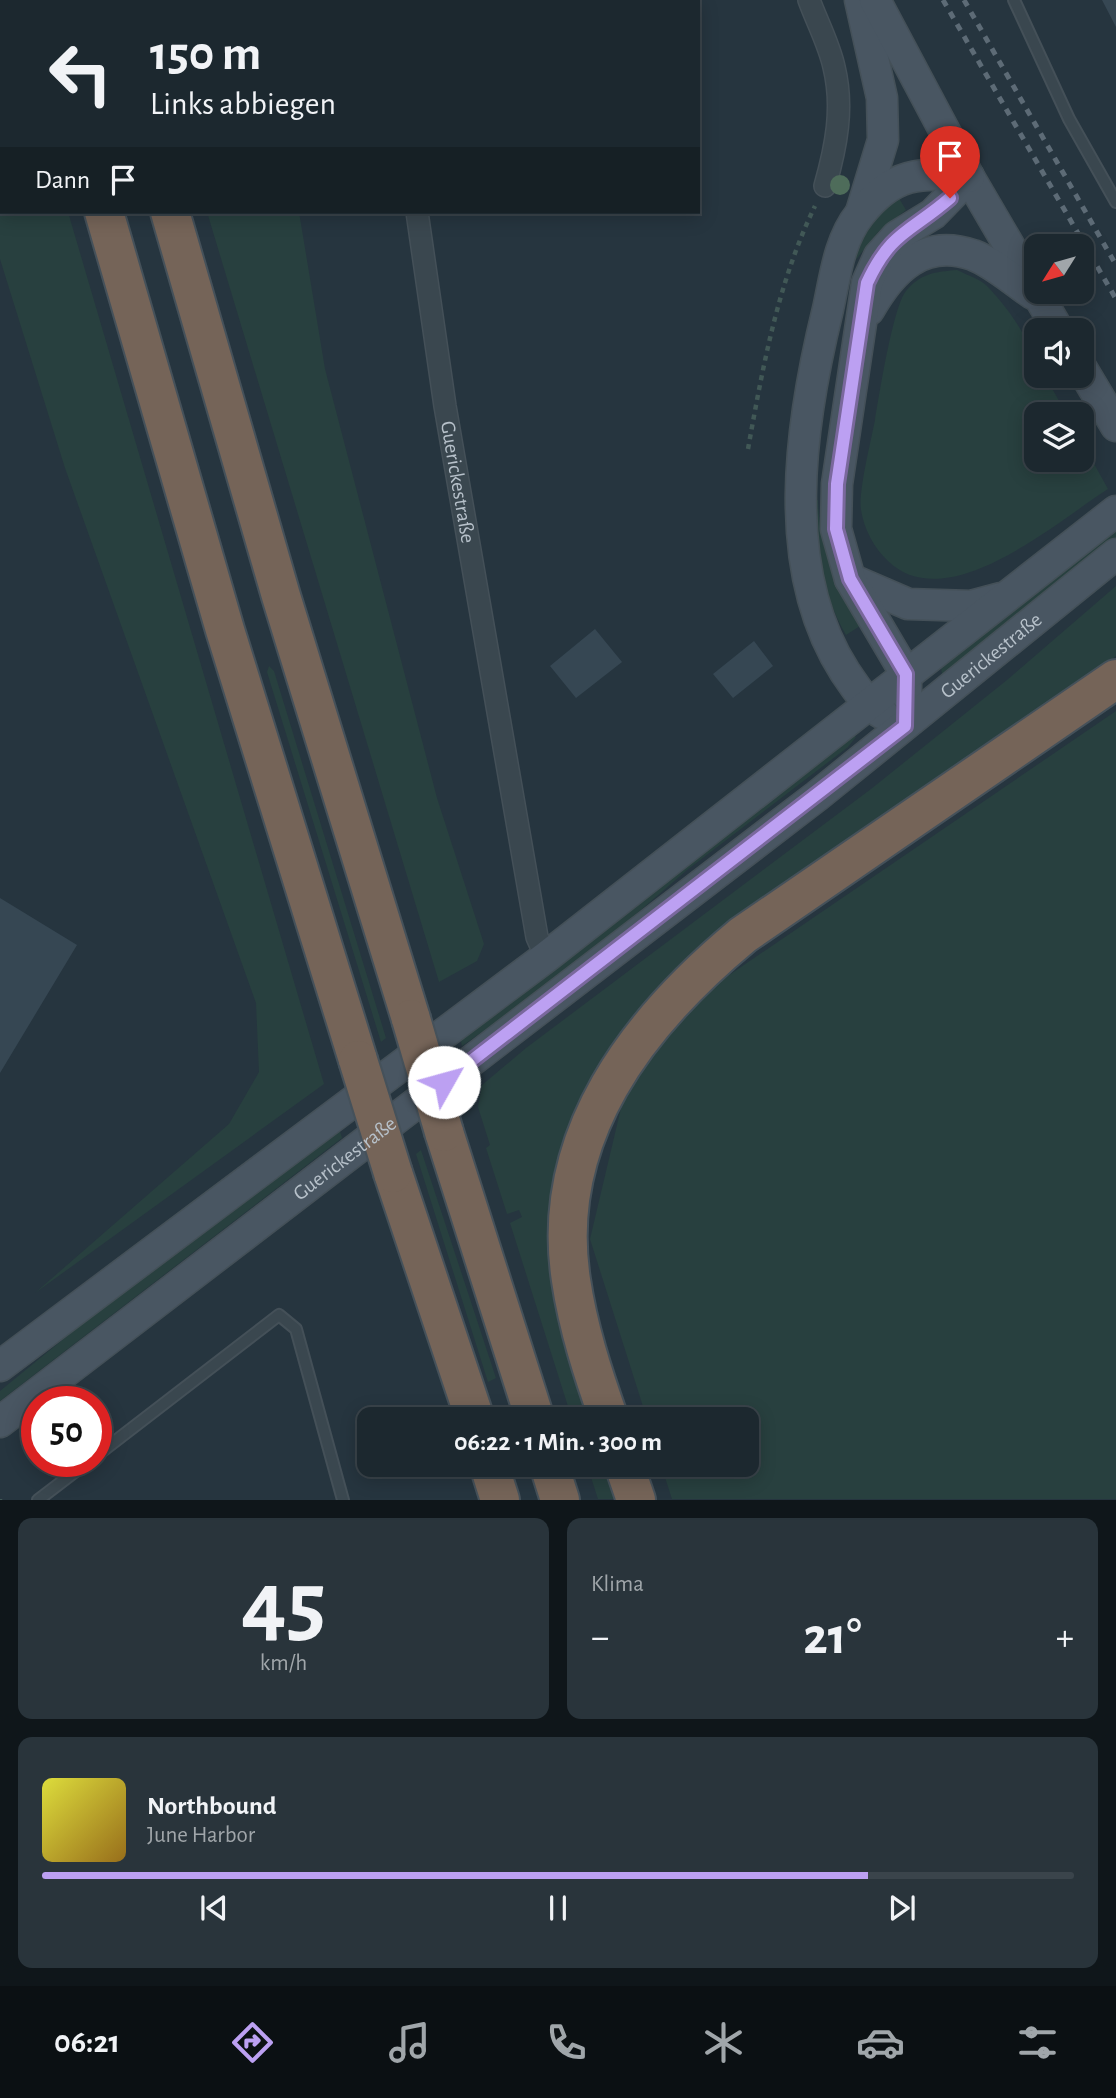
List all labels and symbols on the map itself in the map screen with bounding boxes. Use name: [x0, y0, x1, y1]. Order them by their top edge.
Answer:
pin: [920, 126, 980, 198]
north arrow: [1024, 234, 1094, 304]
street label: Guerickestraße: [437, 419, 479, 545]
street label: Guerickestraße: [936, 608, 1046, 702]
position arrow: [407, 1045, 481, 1119]
street label: Guerickestraße: [289, 1112, 400, 1204]
speed limit sign: 50: [21, 1386, 112, 1477]

